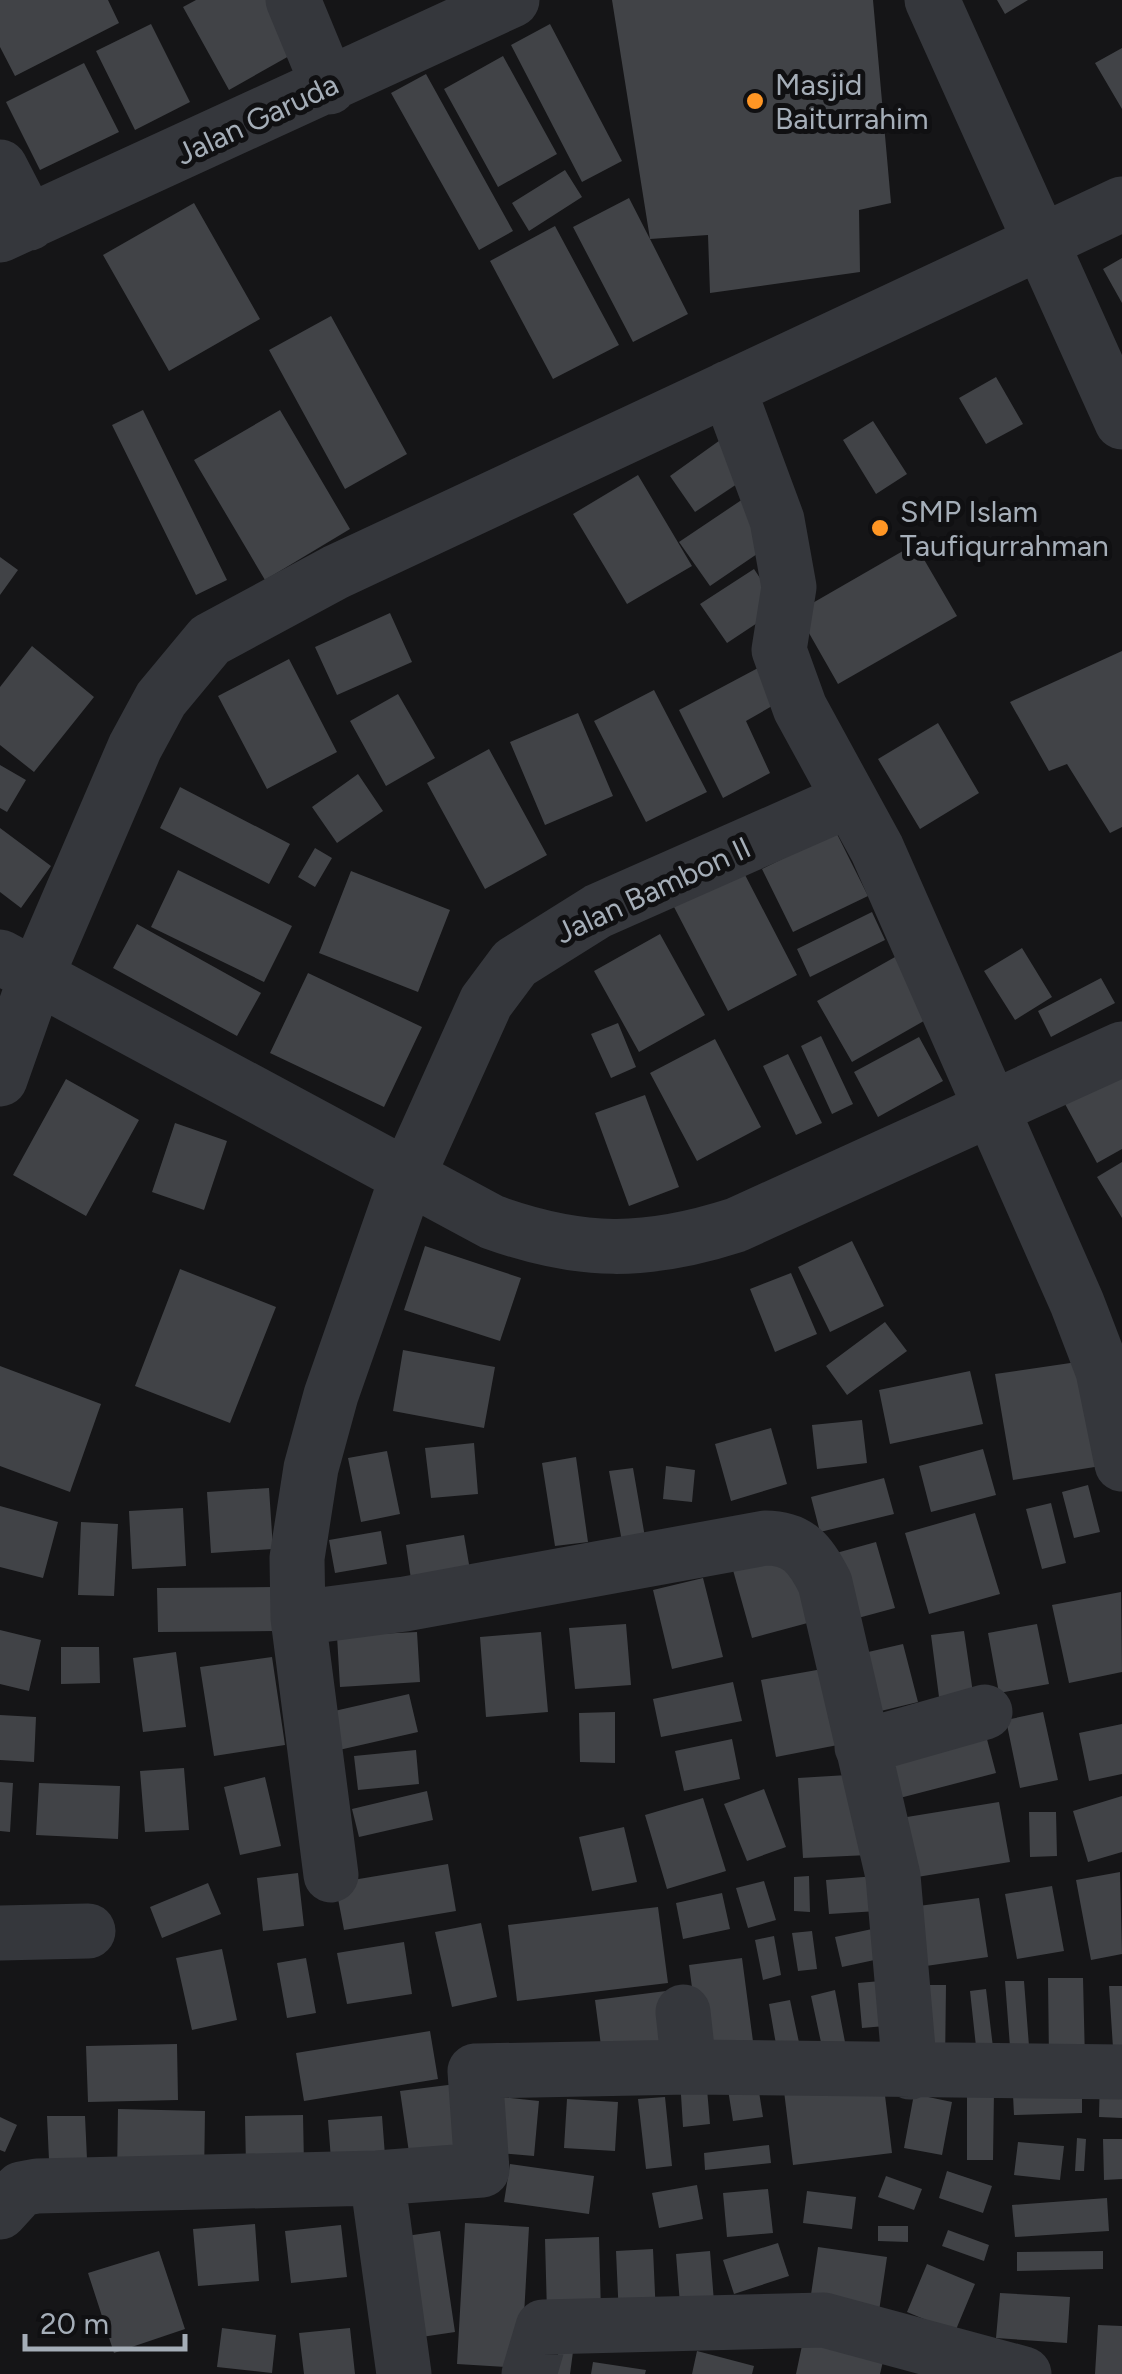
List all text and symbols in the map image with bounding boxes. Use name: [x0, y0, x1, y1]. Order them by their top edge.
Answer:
street label: Jalan Garuda: [170, 65, 344, 173]
place label: Masjid Baiturrahim: [775, 66, 928, 137]
marker: Masjid Baiturrahim: [744, 90, 766, 112]
place label: SMP Islam Taufiqurrahman: [900, 493, 1109, 564]
marker: SMP Islam Taufiqurrahman: [869, 517, 891, 539]
street label: Jalan Bambon II: [549, 829, 757, 951]
scale bar: [25, 2289, 185, 2351]
text: 20 m: [40, 2305, 109, 2342]

